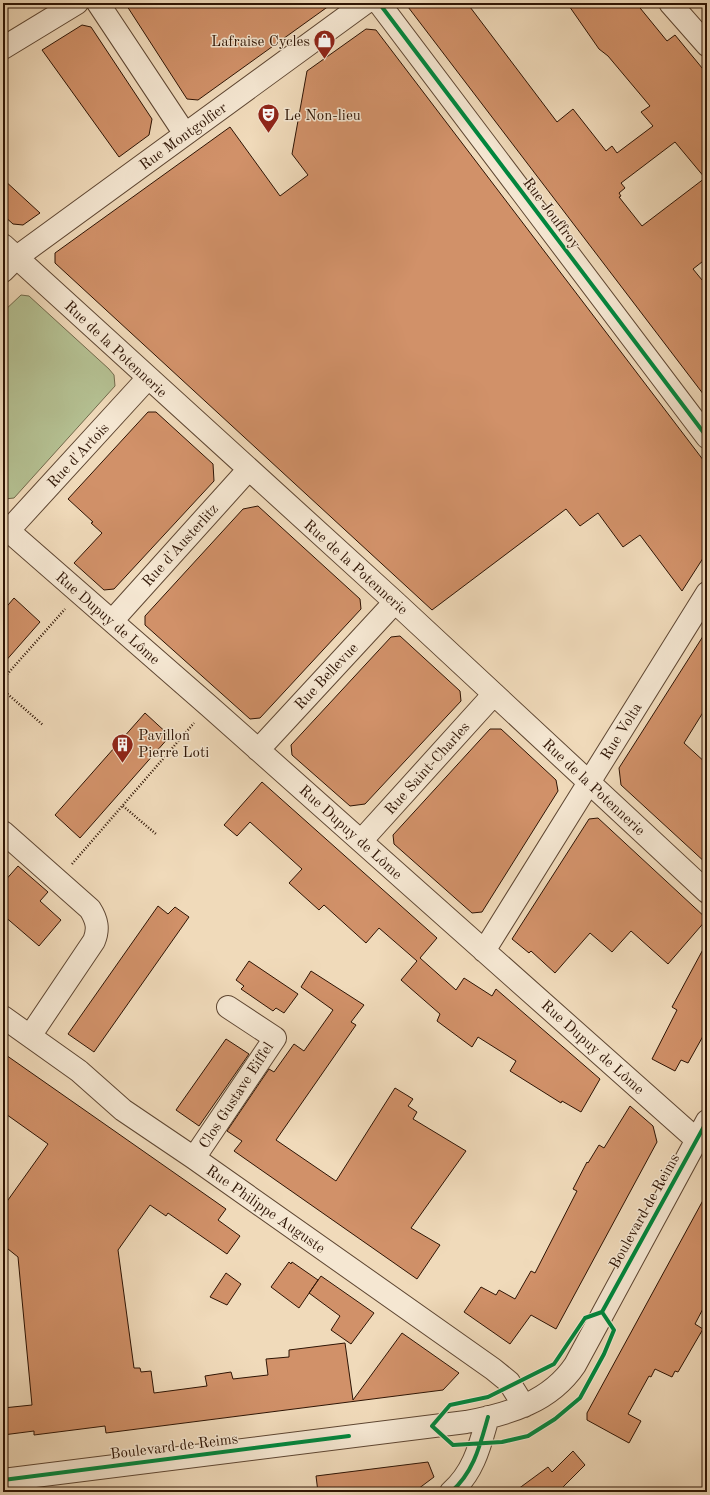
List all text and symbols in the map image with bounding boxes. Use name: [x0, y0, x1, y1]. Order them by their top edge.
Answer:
shop icon: Lafraise Cycles: [312, 28, 338, 61]
place label: Lafraise Cycles: [211, 35, 310, 50]
street label: Rue Montgolfier: [137, 101, 230, 174]
theatre icon: Le Non-lieu: [255, 102, 281, 135]
place label: Le Non-lieu: [284, 109, 361, 124]
street label: Rue Jouffroy: [519, 176, 582, 252]
street label: Rue de la Potennerie: [61, 299, 169, 401]
street label: Rue d'Artois: [46, 421, 113, 491]
street label: Rue d'Austerlitz: [140, 502, 222, 590]
street label: Rue de la Potennerie: [300, 518, 410, 618]
street label: Rue Dupuy de Lôme: [52, 570, 162, 668]
street label: Rue Bellevue: [293, 641, 362, 713]
street label: Rue Volta: [599, 700, 646, 763]
street label: Rue Saint-Charles: [383, 720, 473, 818]
place label: Pavillon Pierre Loti: [138, 729, 209, 761]
building icon: Pavillon Pierre Loti: [110, 731, 136, 764]
street label: Rue de la Potennerie: [539, 737, 647, 839]
street label: Rue Dupuy de Lôme: [296, 783, 404, 883]
street label: Rue Dupuy de Lôme: [538, 998, 646, 1098]
street label: Clos Gustave Eiffel: [197, 1040, 277, 1152]
street label: Boulevard de Reims: [608, 1152, 683, 1272]
street label: Rue Philippe Auguste: [203, 1164, 327, 1257]
street label: Boulevard de Reims: [109, 1432, 239, 1463]

